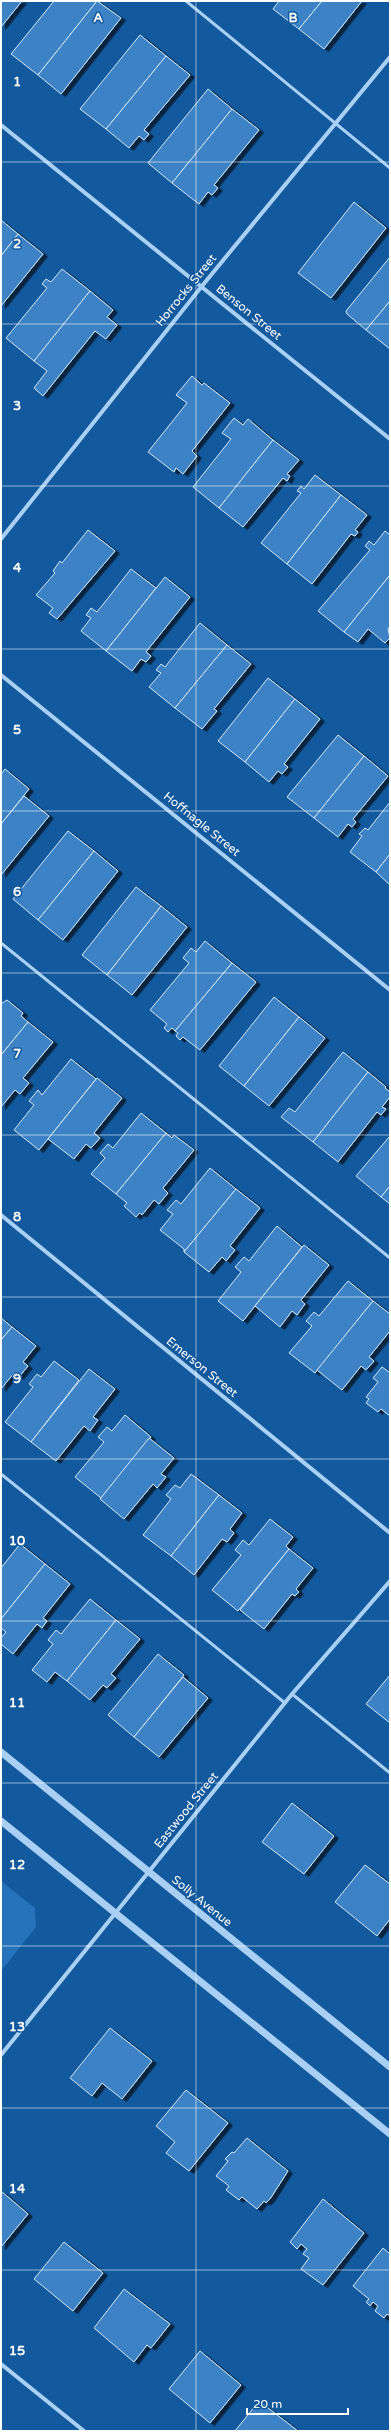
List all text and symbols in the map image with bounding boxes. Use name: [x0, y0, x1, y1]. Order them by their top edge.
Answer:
text: A: [93, 10, 103, 26]
text: B: [288, 10, 298, 26]
text: 1: [13, 74, 21, 90]
text: 2: [13, 236, 21, 252]
street label: Horrocks Street: [153, 251, 220, 329]
street label: Benson Street: [213, 281, 285, 343]
text: 3: [13, 398, 21, 414]
text: 4: [13, 560, 22, 576]
text: 5: [13, 722, 21, 738]
street label: Hoffnagle Street: [161, 789, 243, 859]
text: 6: [13, 884, 21, 900]
text: 7: [13, 1046, 21, 1062]
text: 8: [13, 1209, 21, 1225]
street label: Emerson Street: [163, 1334, 241, 1400]
text: 9: [13, 1371, 21, 1387]
text: 10: [9, 1533, 25, 1549]
text: 11: [9, 1695, 25, 1711]
street label: Eastwood Street: [151, 1769, 221, 1851]
text: 12: [9, 1857, 25, 1873]
street label: Solly Avenue: [169, 1873, 235, 1930]
text: 13: [9, 2019, 25, 2035]
text: 14: [9, 2181, 26, 2197]
text: 15: [9, 2343, 25, 2359]
scale bar: [247, 2390, 348, 2416]
text: 20 m: [253, 2397, 282, 2411]

